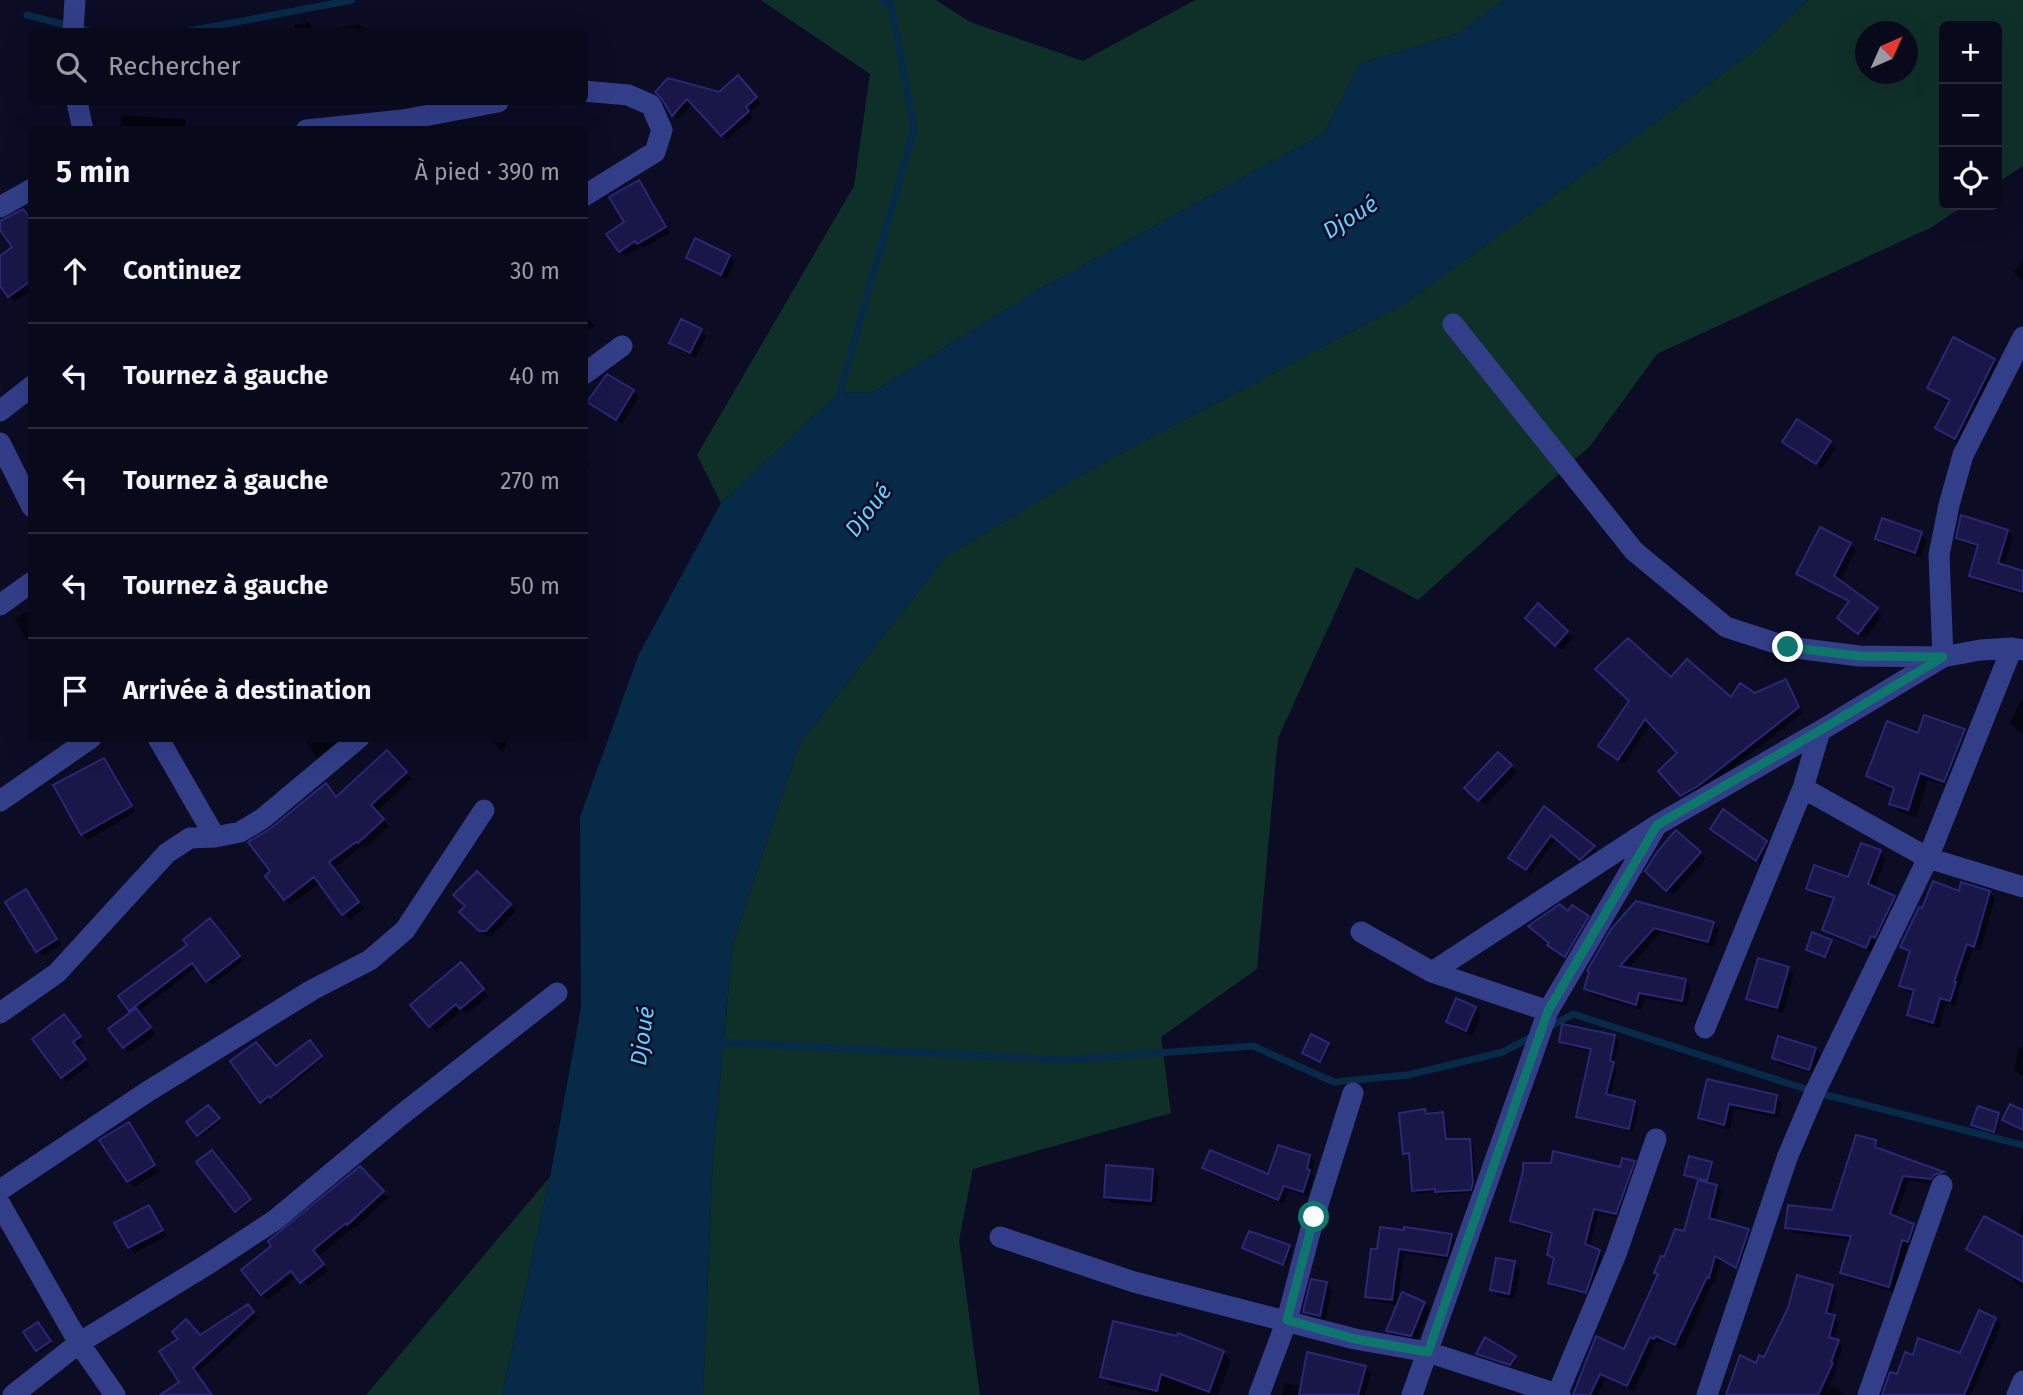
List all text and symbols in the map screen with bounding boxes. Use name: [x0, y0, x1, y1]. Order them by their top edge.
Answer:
north arrow: [1855, 21, 1918, 84]
map controls: [1939, 21, 2002, 210]
button: +: [1939, 21, 2002, 84]
search box: [28, 28, 588, 105]
icon: search: [52, 48, 90, 86]
text: Rechercher: [108, 51, 240, 82]
button: −: [1939, 84, 2002, 147]
button: locate: [1939, 147, 2002, 210]
text: 5 min: [56, 154, 130, 190]
text: À pied · 390 m: [415, 158, 560, 186]
water label: Djoué: [1317, 189, 1383, 245]
icon: ahead: [56, 252, 94, 290]
text: Continuez: [123, 255, 241, 286]
text: 30 m: [510, 257, 560, 285]
icon: left: [56, 357, 94, 395]
text: Tournez à gauche: [123, 360, 328, 391]
text: 40 m: [509, 362, 560, 390]
icon: left: [56, 462, 94, 500]
text: Tournez à gauche: [123, 465, 328, 496]
text: 270 m: [500, 467, 560, 495]
water label: Djoué: [839, 478, 897, 542]
icon: left: [56, 567, 94, 605]
text: Tournez à gauche: [123, 570, 328, 601]
text: 50 m: [510, 572, 560, 600]
route end: [1772, 631, 1803, 662]
icon: arrive: [56, 672, 94, 710]
text: Arrivée à destination: [123, 675, 372, 706]
water label: Djoué: [624, 1004, 660, 1067]
route start: [1298, 1201, 1329, 1232]

